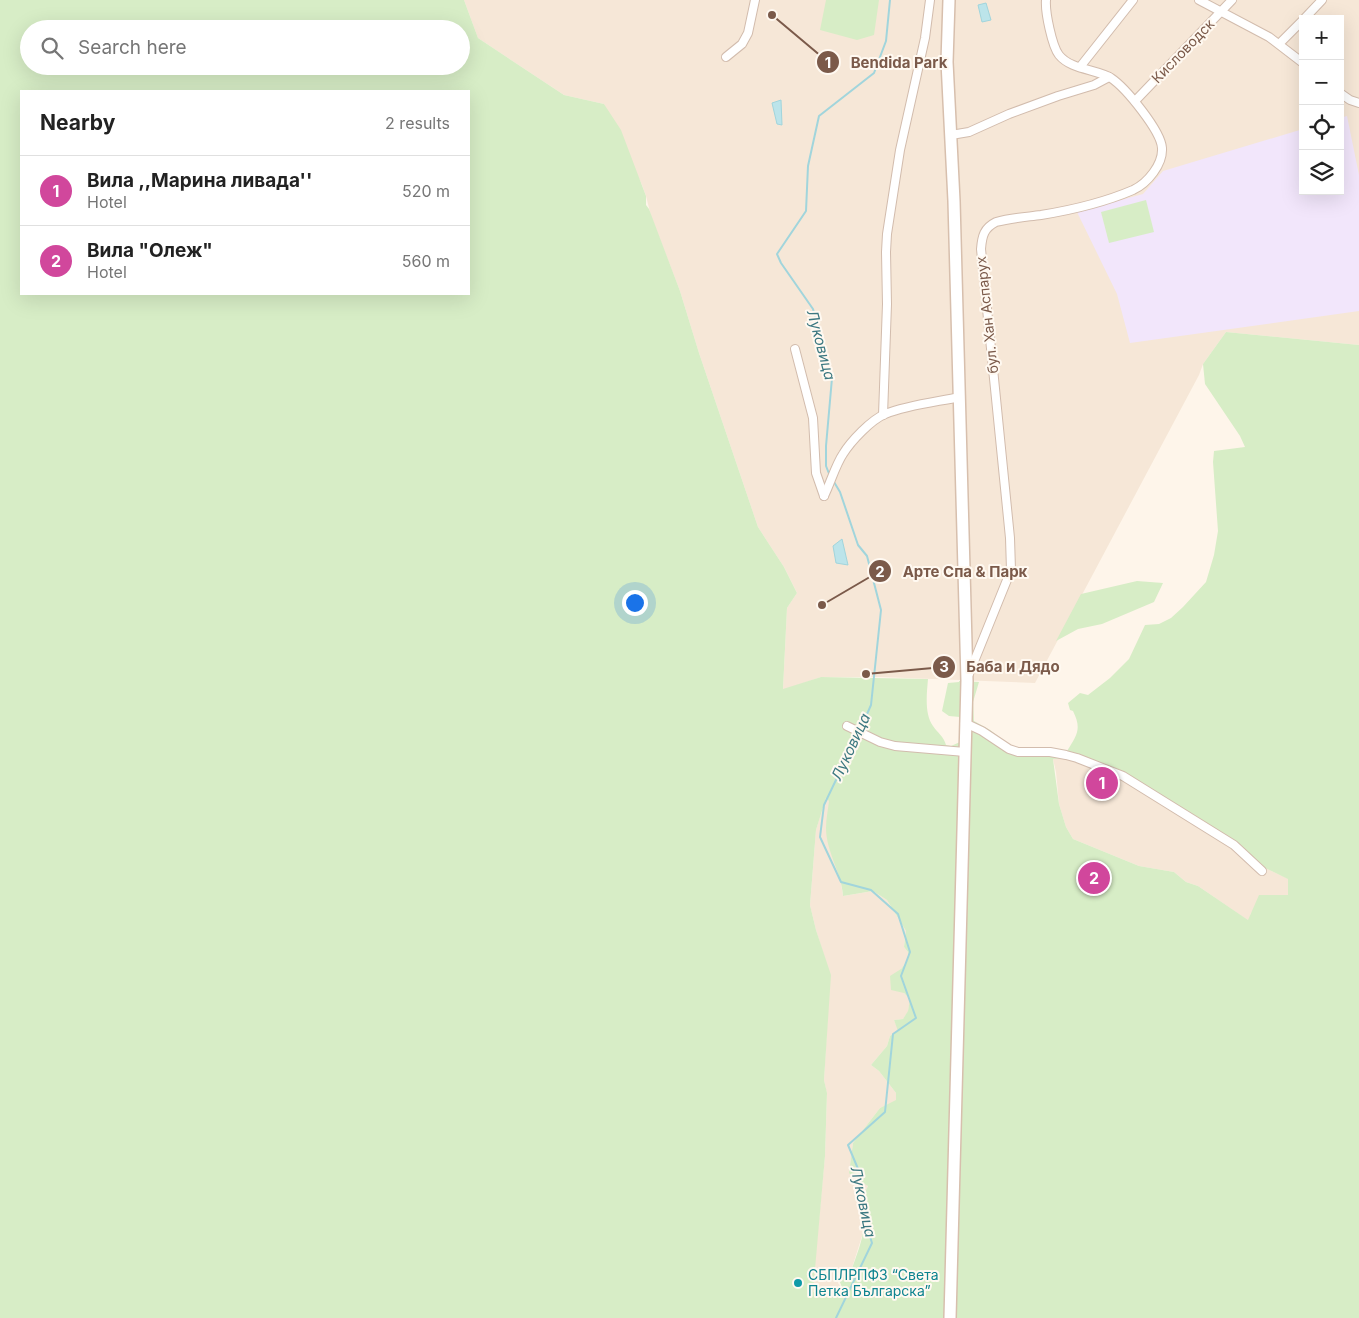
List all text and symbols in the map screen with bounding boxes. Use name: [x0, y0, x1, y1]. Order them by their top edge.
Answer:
street label: Кисловодск: [1148, 15, 1218, 86]
map controls: [1299, 15, 1344, 195]
button: +: [1299, 15, 1344, 60]
search box: [20, 20, 470, 75]
icon: search: [38, 34, 66, 62]
text: Search here: [78, 36, 187, 59]
callout: Bendida Park: [815, 47, 957, 77]
text: 1: [825, 53, 831, 72]
text: Bendida Park: [851, 53, 948, 72]
button: −: [1299, 60, 1344, 105]
button: locate: [1299, 105, 1344, 150]
text: Nearby: [40, 110, 115, 135]
text: 2 results: [385, 113, 450, 133]
button: layers: [1299, 150, 1344, 195]
text: Вила ,,Марина ливада'': [87, 169, 313, 192]
text: 1: [53, 181, 59, 201]
text: 520 m: [402, 181, 450, 201]
text: Hotel: [87, 192, 127, 212]
text: Вила "Олеж": [87, 239, 213, 262]
text: 2: [51, 251, 61, 271]
text: 560 m: [402, 251, 450, 271]
street label: бул. Хан Аспарух: [972, 255, 1001, 375]
text: Hotel: [87, 262, 127, 282]
water label: Луковица: [803, 308, 840, 382]
callout: Арте Спа & Парк: [867, 556, 1037, 586]
text: 2: [875, 562, 885, 581]
text: Арте Спа & Парк: [903, 562, 1028, 581]
your location: [622, 590, 648, 616]
callout: Баба и Дядо: [932, 652, 1070, 682]
text: 3: [939, 657, 949, 676]
text: Баба и Дядо: [966, 657, 1060, 676]
water label: Луковица: [827, 710, 874, 783]
pin: 1: [1086, 764, 1118, 802]
pin: 2: [1078, 859, 1110, 897]
water label: Луковица: [847, 1165, 880, 1239]
place label: СБПЛРПФЗ “Света Петка Българска”: [808, 1266, 939, 1299]
marker: СБПЛРПФЗ “Света Петка Българска”: [792, 1277, 804, 1289]

